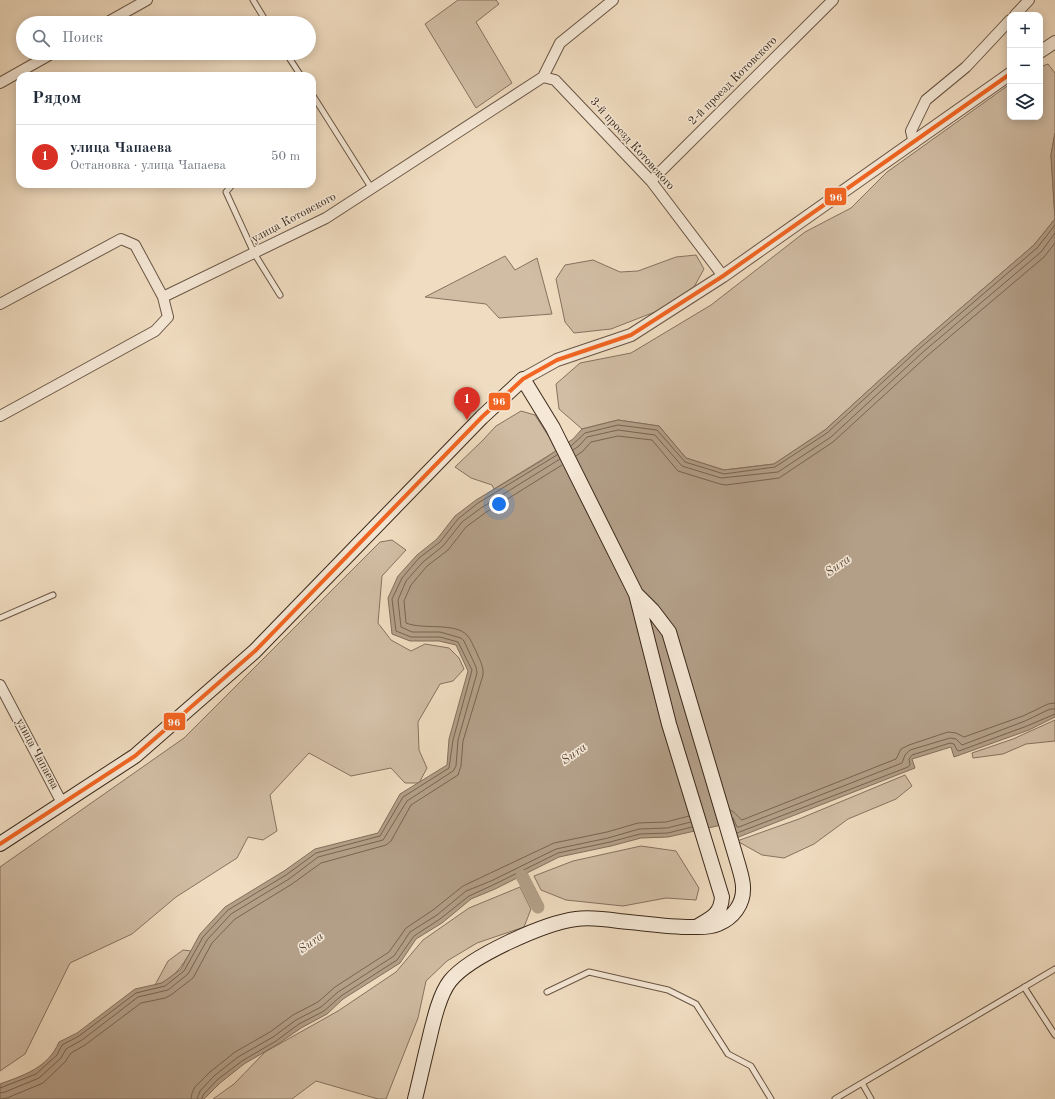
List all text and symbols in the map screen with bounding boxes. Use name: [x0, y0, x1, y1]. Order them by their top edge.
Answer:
map controls: [1007, 12, 1043, 120]
button: +: [1007, 12, 1043, 48]
search box: [16, 16, 316, 60]
icon: search: [30, 27, 52, 49]
text: Поиск: [62, 31, 103, 46]
street label: 2-й проезд Котовского: [686, 34, 780, 128]
button: −: [1007, 48, 1043, 84]
button: layers: [1007, 84, 1043, 120]
text: Рядом: [32, 90, 81, 107]
street label: 3-й проезд Котовского: [587, 95, 677, 193]
text: улица Чапаева: [70, 141, 172, 156]
text: 1: [41, 150, 49, 163]
text: 50 m: [271, 150, 300, 163]
text: Остановка · улица Чапаева: [70, 159, 226, 172]
line badge: 96: [824, 187, 847, 206]
street label: улица Котовского: [250, 191, 338, 245]
text: 96: [830, 193, 842, 204]
pin: 1: [454, 387, 480, 420]
line badge: 96: [488, 392, 511, 411]
text: 96: [493, 397, 505, 408]
your location: [489, 494, 509, 514]
water label: Sura: [823, 553, 853, 579]
line badge: 96: [163, 712, 186, 731]
street label: улица Чапаева: [13, 717, 61, 792]
text: 96: [168, 718, 180, 729]
water label: Sura: [559, 741, 589, 767]
water label: Sura: [296, 929, 326, 957]

